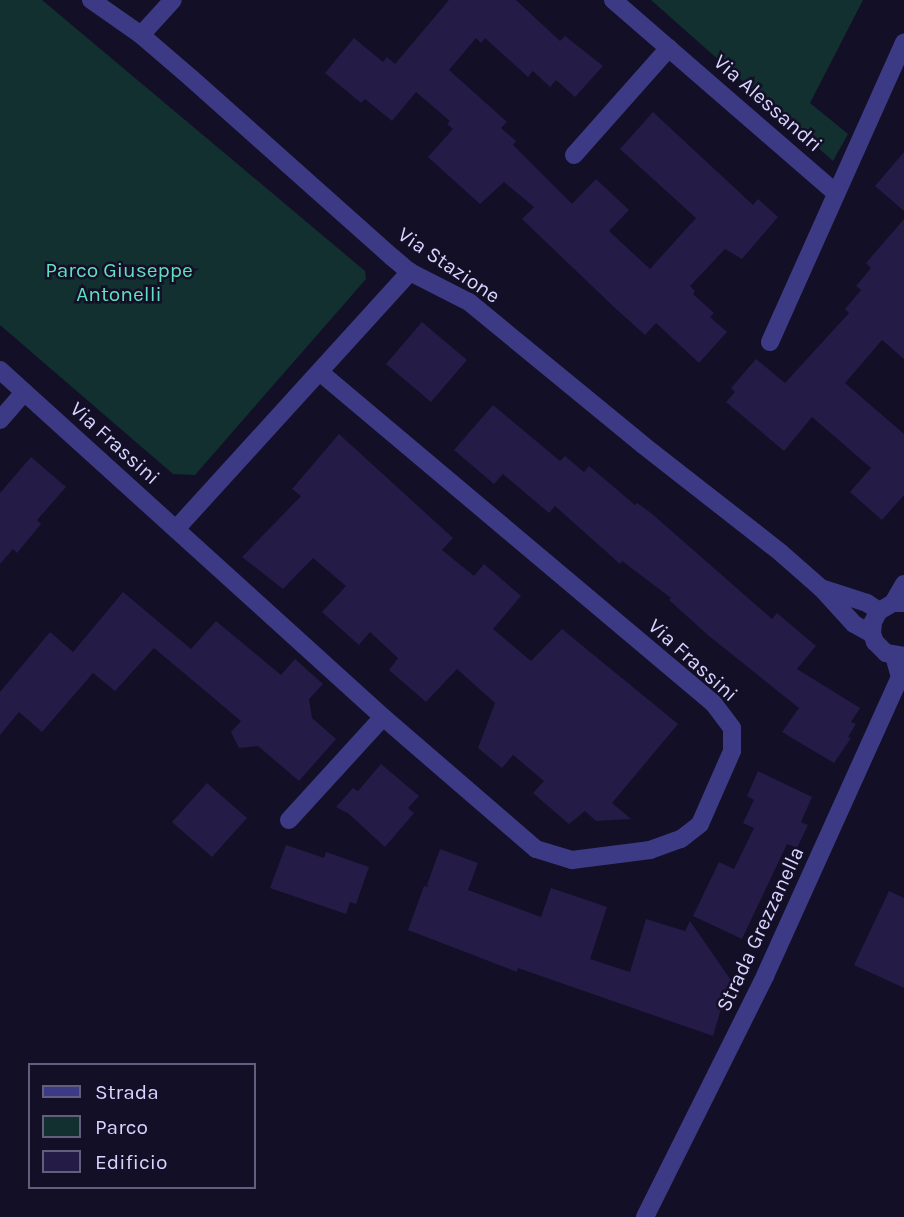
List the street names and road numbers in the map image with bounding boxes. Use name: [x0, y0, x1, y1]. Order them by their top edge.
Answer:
street label: Via Alessandri: [708, 49, 828, 157]
street label: Via Stazione: [393, 222, 505, 308]
street label: Via Frassini: [65, 396, 165, 490]
street label: Via Frassini: [643, 613, 743, 707]
street label: Strada Grezzanella: [711, 843, 809, 1015]

